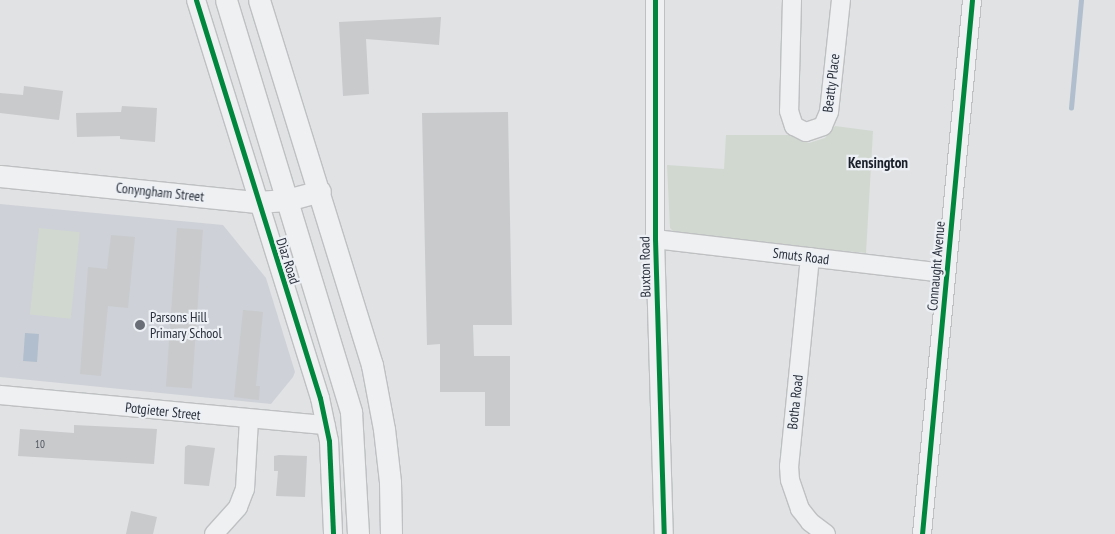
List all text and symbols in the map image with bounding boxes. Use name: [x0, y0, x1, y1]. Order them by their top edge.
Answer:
street label: Beatty Place: [819, 52, 843, 114]
district label: Kensington: [848, 154, 908, 172]
street label: Conyngham Street: [115, 179, 205, 205]
street label: Connaught Avenue: [924, 220, 948, 312]
street label: Diaz Road: [273, 236, 303, 286]
street label: Buxton Road: [636, 236, 654, 298]
street label: Smuts Road: [772, 244, 830, 268]
place label: Parsons Hill Primary School: [150, 309, 222, 342]
marker: Parsons Hill Primary School: [134, 319, 146, 331]
street label: Botha Road: [784, 374, 806, 430]
street label: Potgieter Street: [124, 399, 202, 423]
house number: 10: [35, 437, 45, 451]

